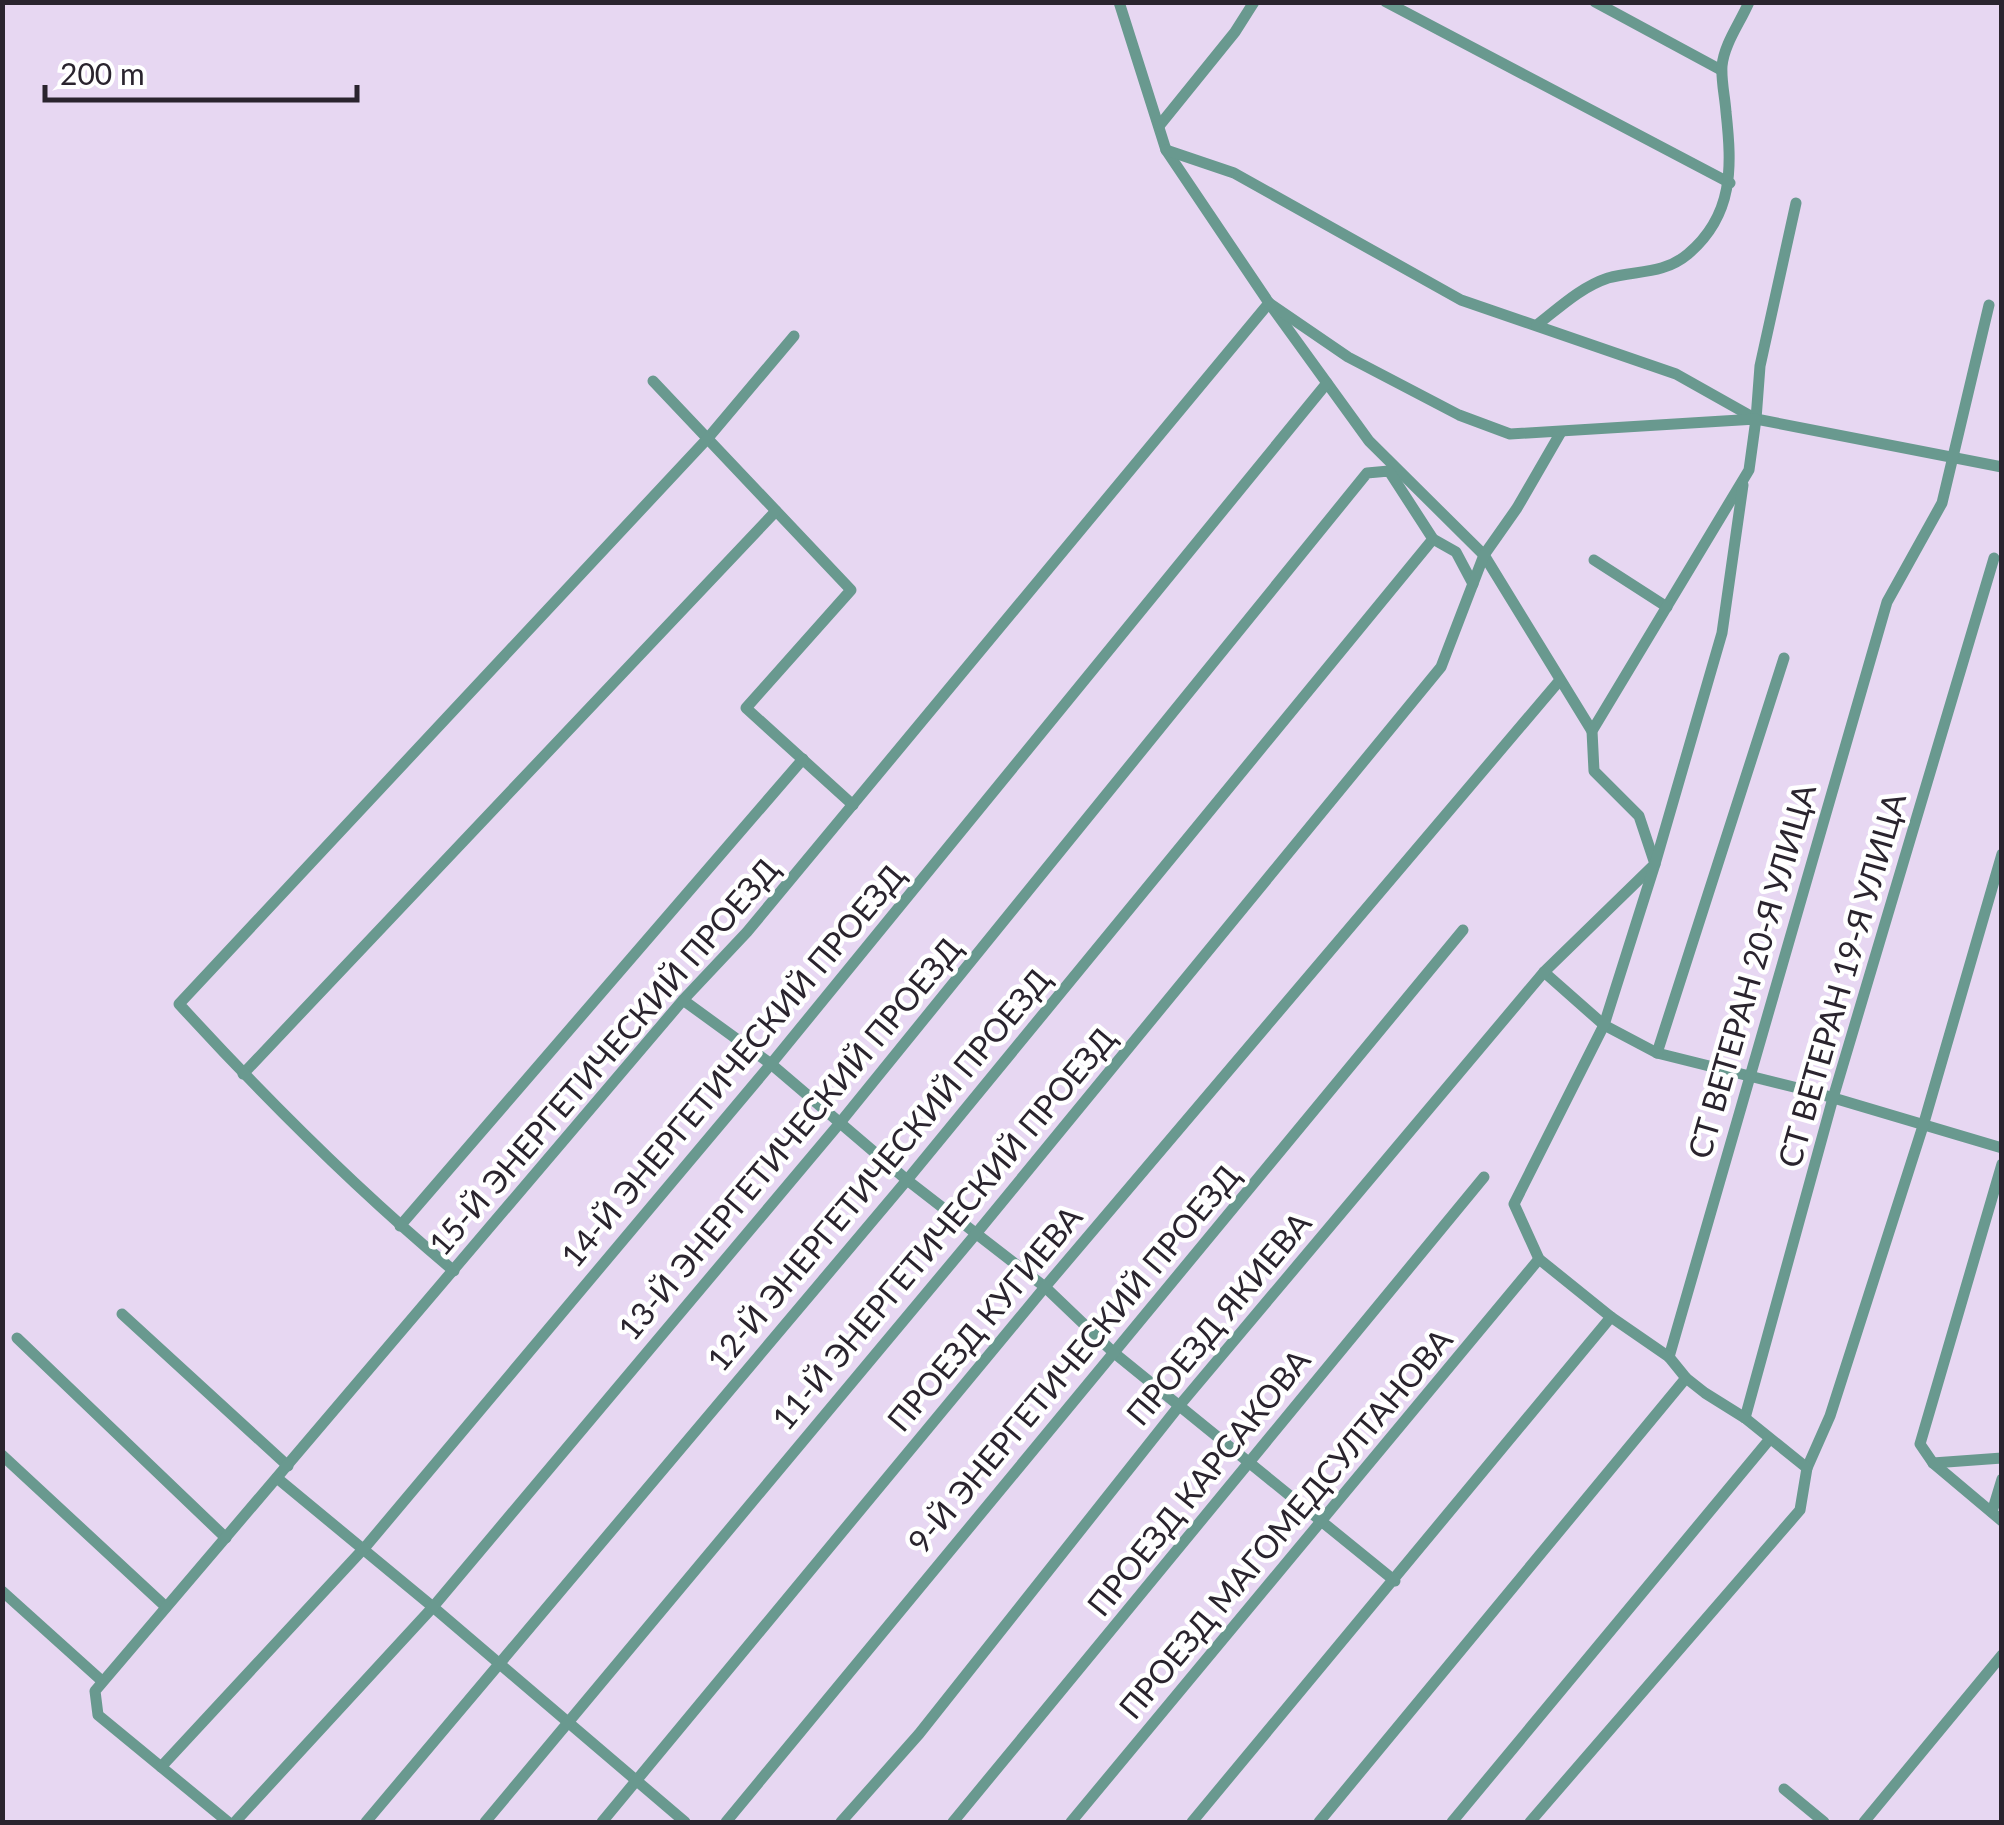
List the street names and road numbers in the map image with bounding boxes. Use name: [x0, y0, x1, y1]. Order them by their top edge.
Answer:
street label: СТ ВЕТЕРАН 20-Я УЛИЦА: [1679, 779, 1823, 1163]
street label: СТ ВЕТЕРАН 19-Я УЛИЦА: [1769, 788, 1913, 1172]
street label: 15-Й ЭНЕРГЕТИЧЕСКИЙ ПРОЕЗД: [420, 849, 786, 1263]
street label: 14-Й ЭНЕРГЕТИЧЕСКИЙ ПРОЕЗД: [552, 856, 912, 1274]
street label: 13-Й ЭНЕРГЕТИЧЕСКИЙ ПРОЕЗД: [609, 929, 969, 1347]
street label: 12-Й ЭНЕРГЕТИЧЕСКИЙ ПРОЕЗД: [698, 960, 1058, 1378]
street label: 11-Й ЭНЕРГЕТИЧЕСКИЙ ПРОЕЗД: [763, 1019, 1123, 1437]
street label: 9-Й ЭНЕРГЕТИЧЕСКИЙ ПРОЕЗД: [899, 1156, 1247, 1560]
street label: ПРОЕЗД КУГИЕВА: [878, 1197, 1090, 1439]
street label: ПРОЕЗД ЯКИЕВА: [1118, 1203, 1319, 1432]
street label: ПРОЕЗД МАГОМЕДСУЛТАНОВА: [1110, 1320, 1460, 1726]
street label: ПРОЕЗД КАРСАКОВА: [1078, 1341, 1318, 1623]

